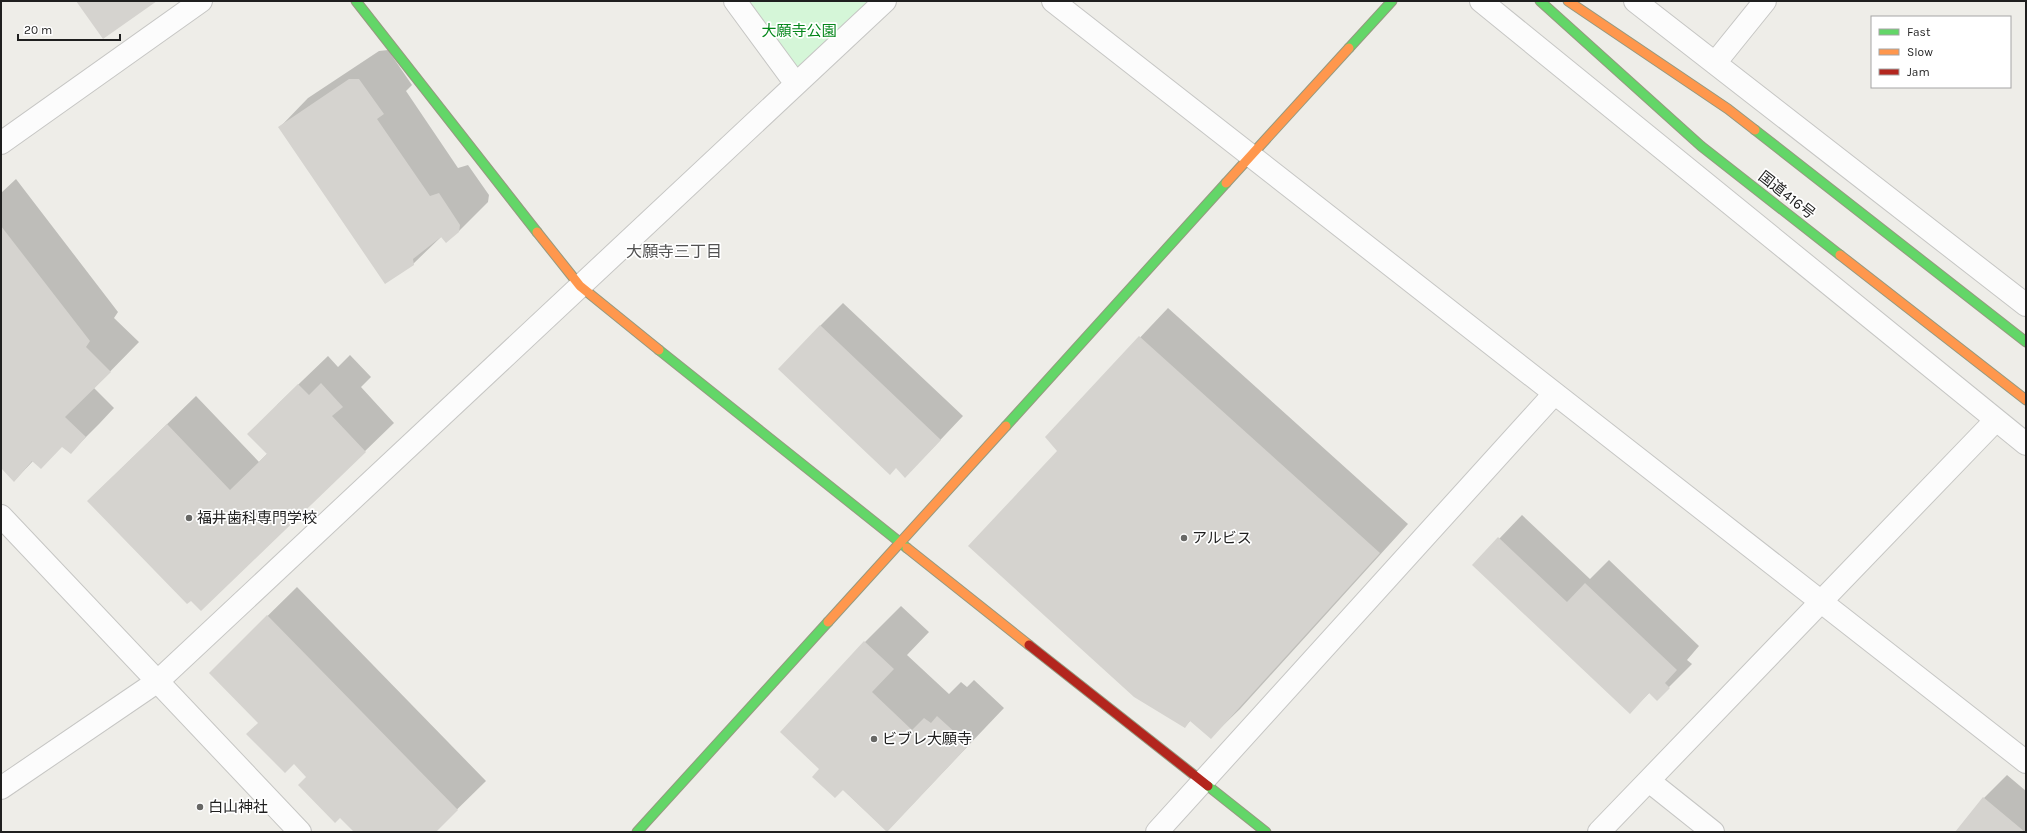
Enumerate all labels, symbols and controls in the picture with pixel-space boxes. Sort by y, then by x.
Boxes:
scale bar [18,16,120,42]
legend [1871,16,2011,88]
park label: 大願寺公園 [761,22,837,40]
text: 20 m [24,23,52,37]
text: Fast [1907,25,1931,39]
text: Slow [1907,45,1933,59]
text: Jam [1907,65,1930,79]
street label: 国道416号 [1755,167,1819,223]
district label: 大願寺三丁目 [626,242,722,261]
place label: 福井歯科専門学校 [197,509,317,527]
marker: 福井歯科専門学校 [184,513,194,523]
place label: アルビス [1192,529,1252,547]
marker: アルビス [1179,533,1189,543]
place label: ビブレ大願寺 [882,730,972,748]
marker: ビブレ大願寺 [869,734,879,744]
place label: 白山神社 [208,798,268,816]
marker: 白山神社 [195,802,205,812]

